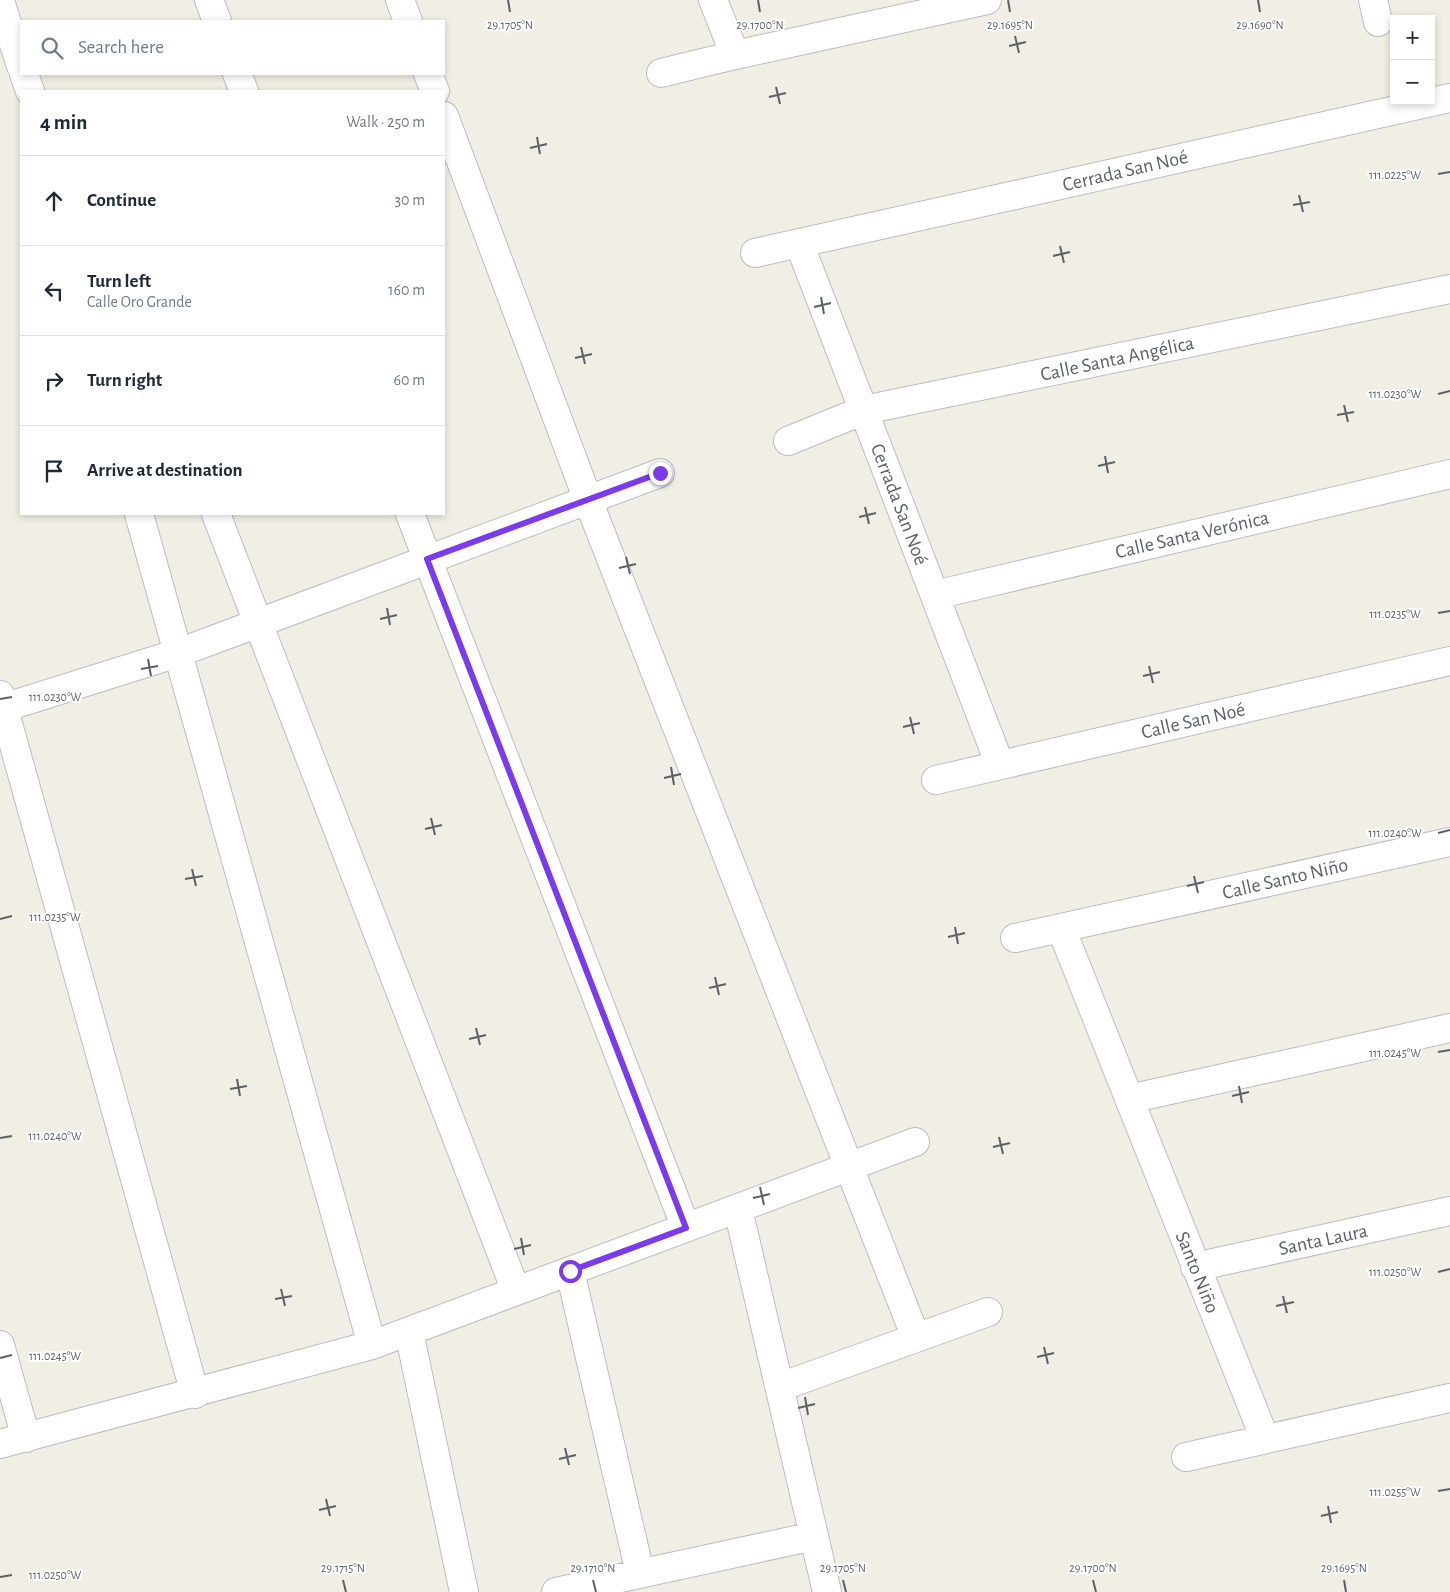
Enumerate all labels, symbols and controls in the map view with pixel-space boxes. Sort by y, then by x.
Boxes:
map controls [1390,15,1435,105]
button: + [1390,15,1435,60]
text: 29.1705°N [487,19,533,31]
text: 29.1700°N [736,19,784,31]
text: 29.1695°N [987,19,1033,31]
text: 29.1690°N [1236,19,1284,31]
search box [20,20,445,75]
icon: search [38,34,66,62]
text: Search here [78,38,164,57]
button: − [1390,60,1435,105]
text: 4 min [40,112,87,133]
text: Walk · 250 m [346,114,425,130]
street label: Cerrada San Noé [1061,147,1190,195]
text: 111.0225°W [1369,169,1421,181]
icon: ahead [40,187,68,215]
text: Continue [87,191,156,210]
text: 30 m [395,192,425,208]
text: Turn left [87,272,151,291]
icon: left [40,277,68,305]
text: 160 m [388,282,425,298]
text: Calle Oro Grande [87,294,192,310]
street label: Calle Santa Angélica [1039,333,1196,385]
icon: right [40,367,68,395]
text: Turn right [87,371,162,390]
text: 60 m [394,372,425,388]
text: 111.0230°W [1369,388,1422,400]
street label: Cerrada San Noé [867,441,931,568]
icon: arrive [40,457,68,485]
text: Arrive at destination [87,461,243,480]
route end [649,462,672,485]
street label: Calle Santa Verónica [1114,508,1271,562]
text: 111.0235°W [1369,608,1421,620]
text: 111.0230°W [29,691,82,703]
street label: Calle San Noé [1139,699,1247,743]
text: 111.0240°W [1368,827,1422,839]
street label: Calle Santo Niño [1220,855,1350,903]
text: 111.0235°W [29,911,81,923]
text: 111.0245°W [1369,1047,1421,1059]
text: 111.0240°W [28,1130,82,1142]
street label: Santa Laura [1277,1221,1369,1259]
street label: Santo Niño [1172,1229,1223,1316]
route start [559,1260,582,1283]
text: 111.0250°W [1369,1266,1422,1278]
text: 111.0245°W [29,1350,81,1362]
text: 111.0255°W [1369,1486,1421,1498]
text: 29.1715°N [321,1562,365,1574]
text: 29.1710°N [570,1562,616,1574]
text: 29.1705°N [820,1562,866,1574]
text: 29.1700°N [1069,1562,1117,1574]
text: 29.1695°N [1321,1562,1367,1574]
text: 111.0250°W [29,1569,82,1581]

